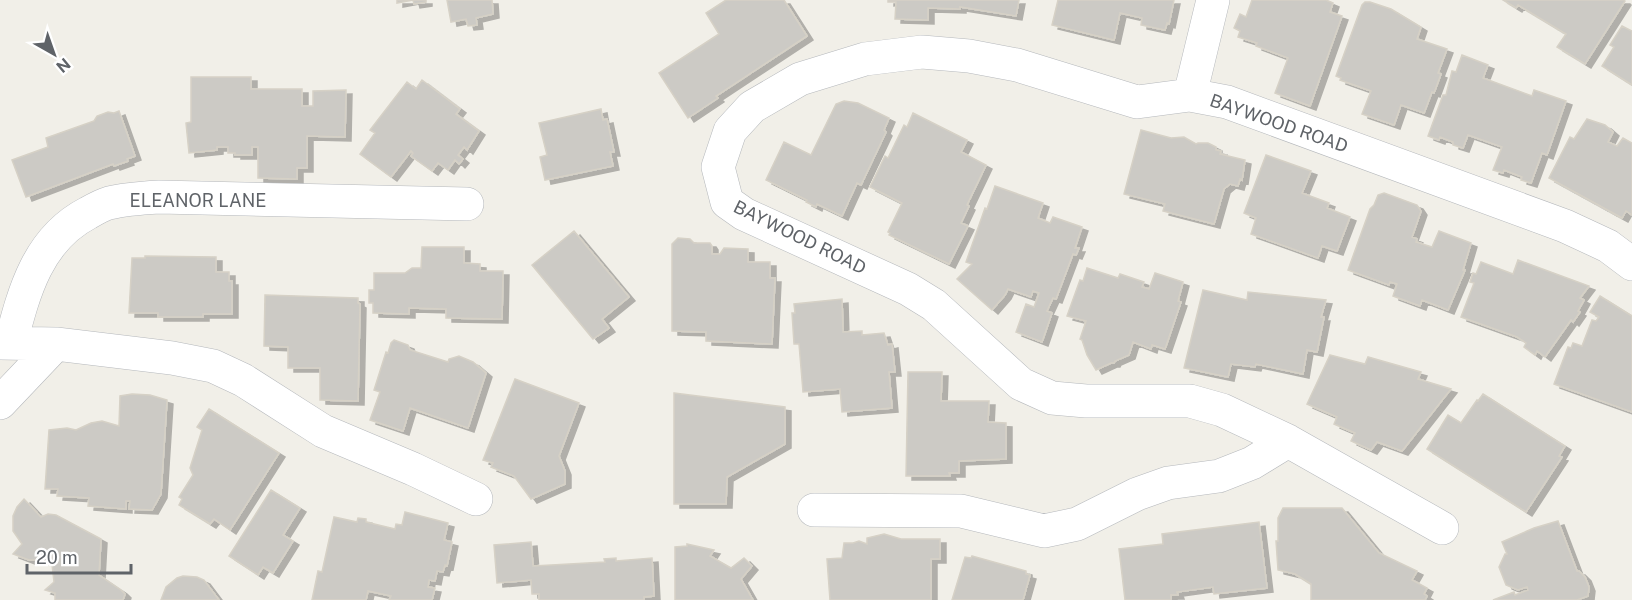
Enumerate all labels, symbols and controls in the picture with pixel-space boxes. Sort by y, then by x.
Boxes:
north arrow [24,24,84,84]
text: N [52,54,74,76]
street label: BAYWOOD ROAD [1207,89,1351,157]
street label: ELEANOR LANE [129,190,267,211]
street label: BAYWOOD ROAD [730,196,870,278]
scale bar [27,537,130,575]
text: 20 m [36,547,78,568]

